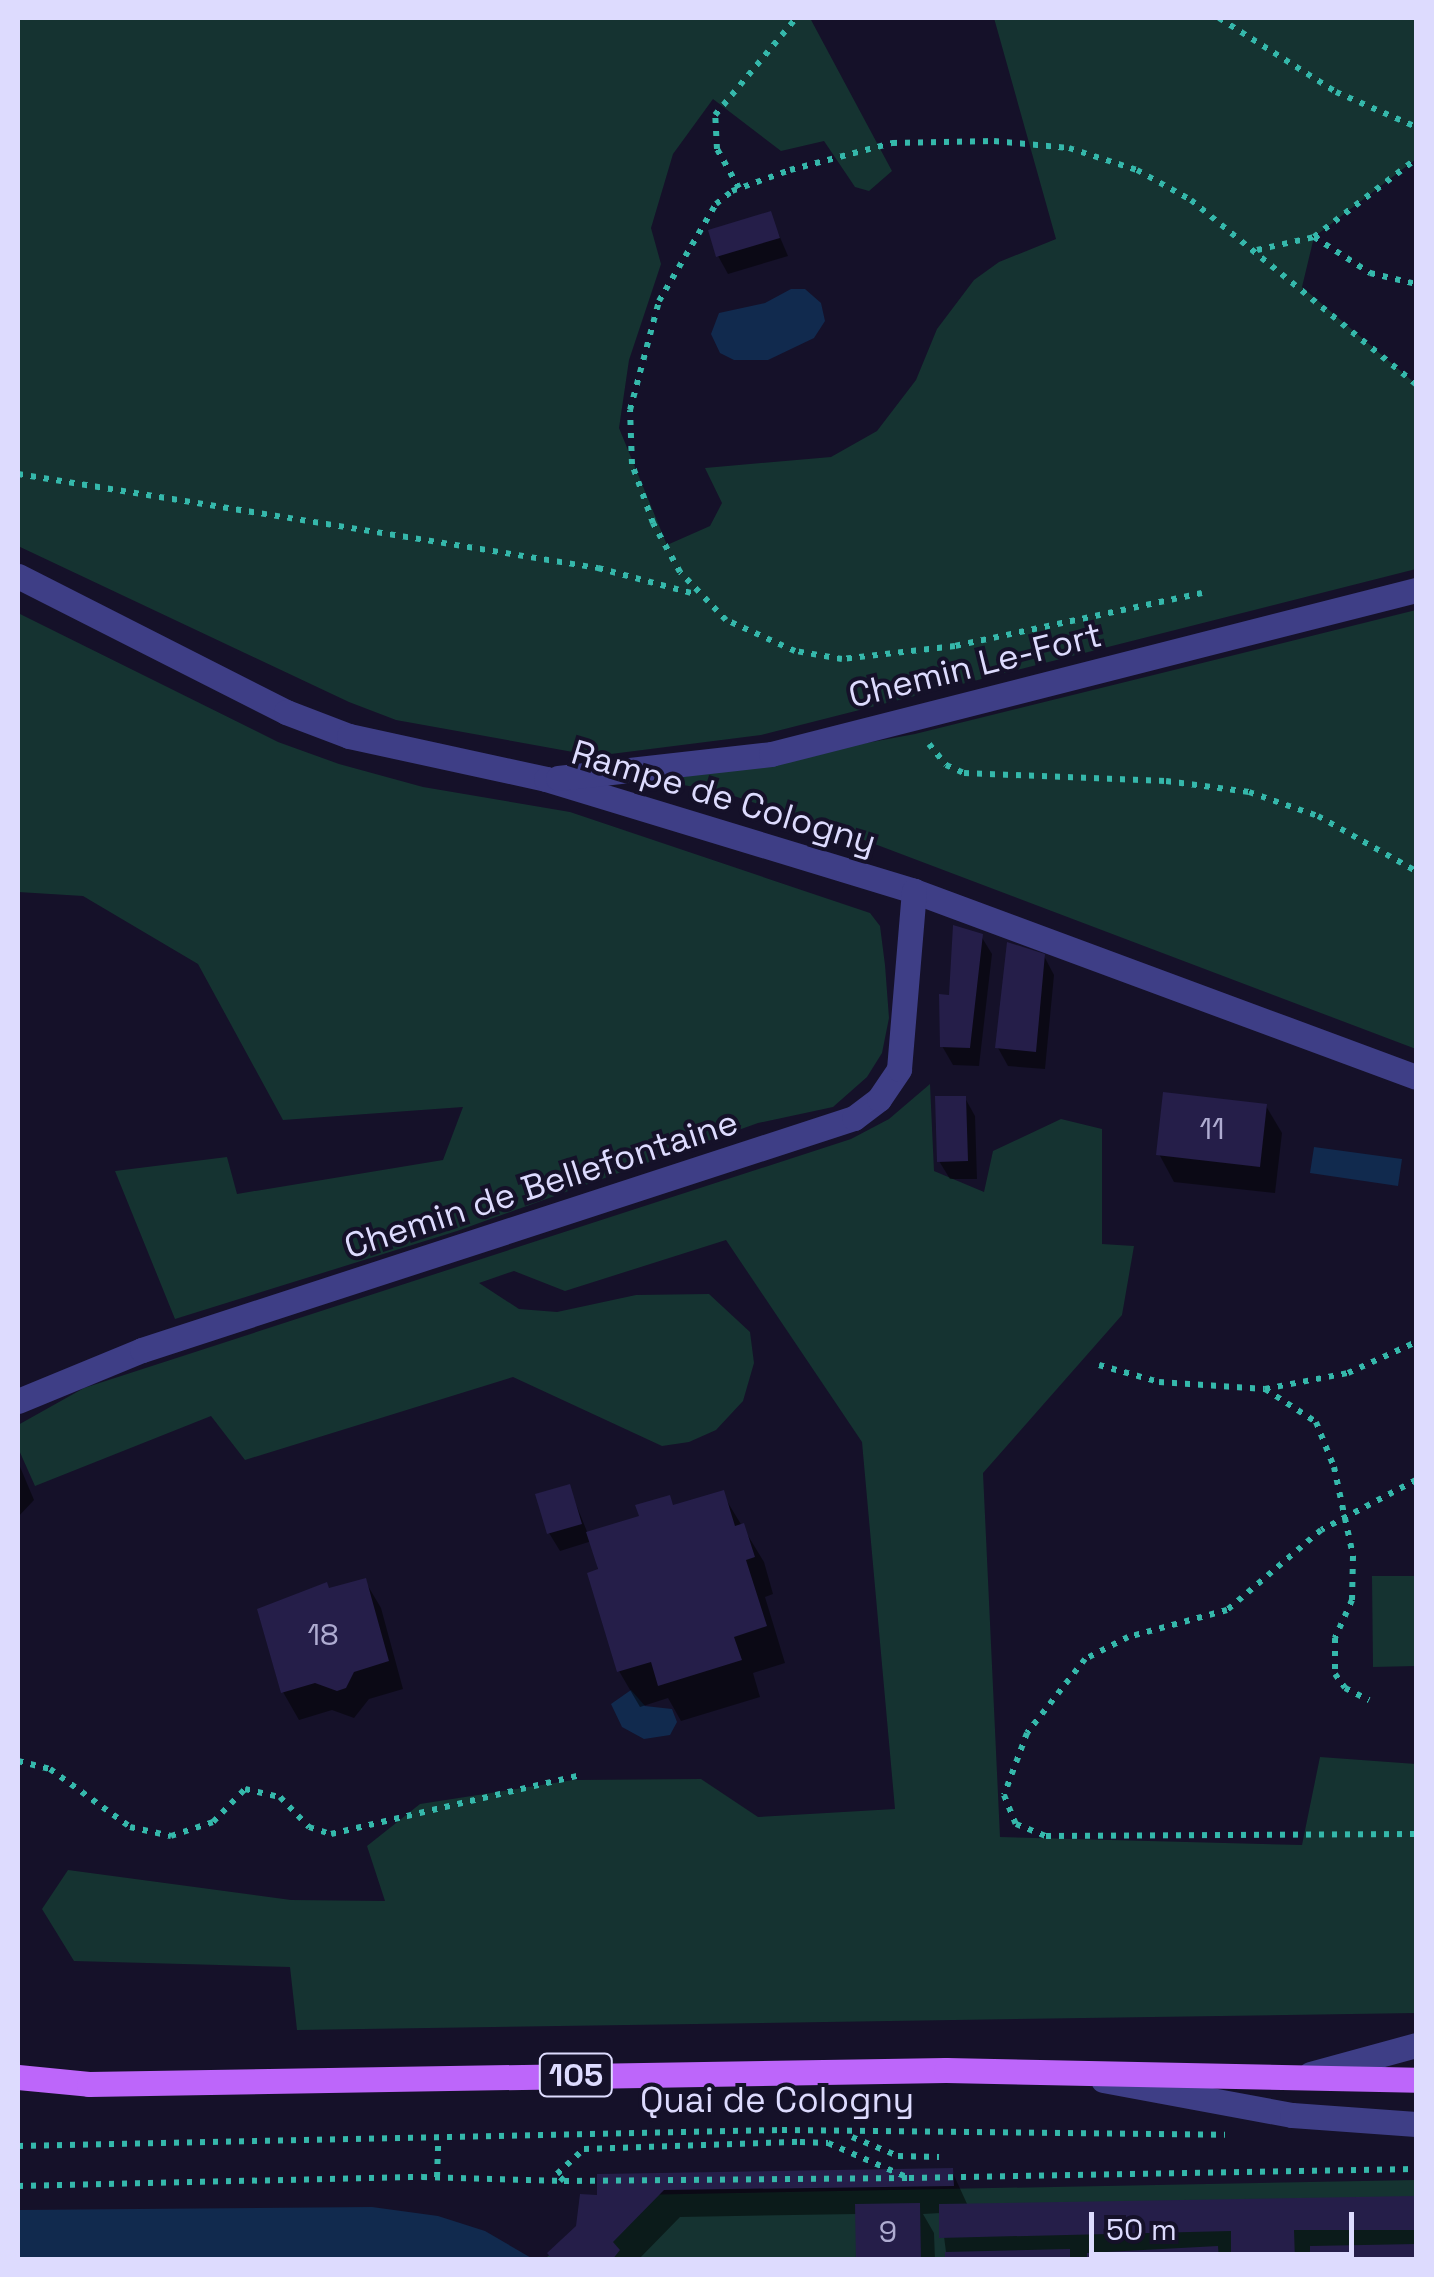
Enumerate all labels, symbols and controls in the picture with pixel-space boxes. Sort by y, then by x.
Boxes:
street label: Chemin Le-Fort [844,613,1106,717]
street label: Rampe de Cologny [567,731,881,863]
street label: Chemin de Bellefontaine [339,1100,743,1268]
house number: 11 [1199,1111,1225,1147]
house number: 18 [307,1617,339,1653]
road number: 105 [538,2048,614,2102]
street label: Quai de Cologny [640,2079,914,2121]
scale bar [1094,2192,1359,2254]
text: 50 m [1106,2210,1177,2249]
house number: 9 [879,2214,897,2250]

